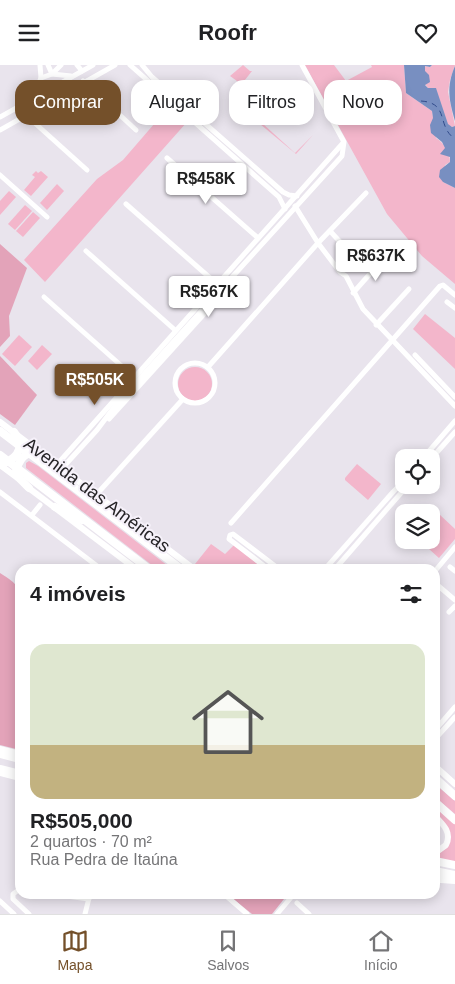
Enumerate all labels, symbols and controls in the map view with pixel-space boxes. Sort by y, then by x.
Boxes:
icon: menu [15,19,43,47]
icon: heart [412,19,440,47]
text: Roofr [198,20,257,45]
chip: Comprar [15,80,121,125]
chip: Alugar [131,80,219,125]
chip: Filtros [229,80,314,125]
chip: Novo [324,80,402,125]
pin: R$458K [165,163,247,205]
text: R$458K [177,170,235,187]
pin: R$637K [335,239,417,282]
text: R$637K [347,247,405,264]
pin: R$567K [168,275,250,318]
text: R$567K [180,283,238,300]
pin: R$505K [54,363,136,406]
text: R$505K [66,371,124,388]
street label: Avenida das Américas [20,434,174,556]
map controls [395,449,440,549]
button: locate [395,449,440,494]
button: layers [395,504,440,549]
icon: filters [397,580,425,608]
text: 4 imóveis [30,582,126,605]
icon: home [183,677,273,767]
text: R$505,000 [30,809,133,832]
text: 2 quartos · 70 m² [30,833,152,850]
text: Rua Pedra de Itaúna [30,851,178,868]
tab: Mapa [57,927,92,973]
tab: Salvos [207,927,249,973]
tab: Início [364,927,398,973]

